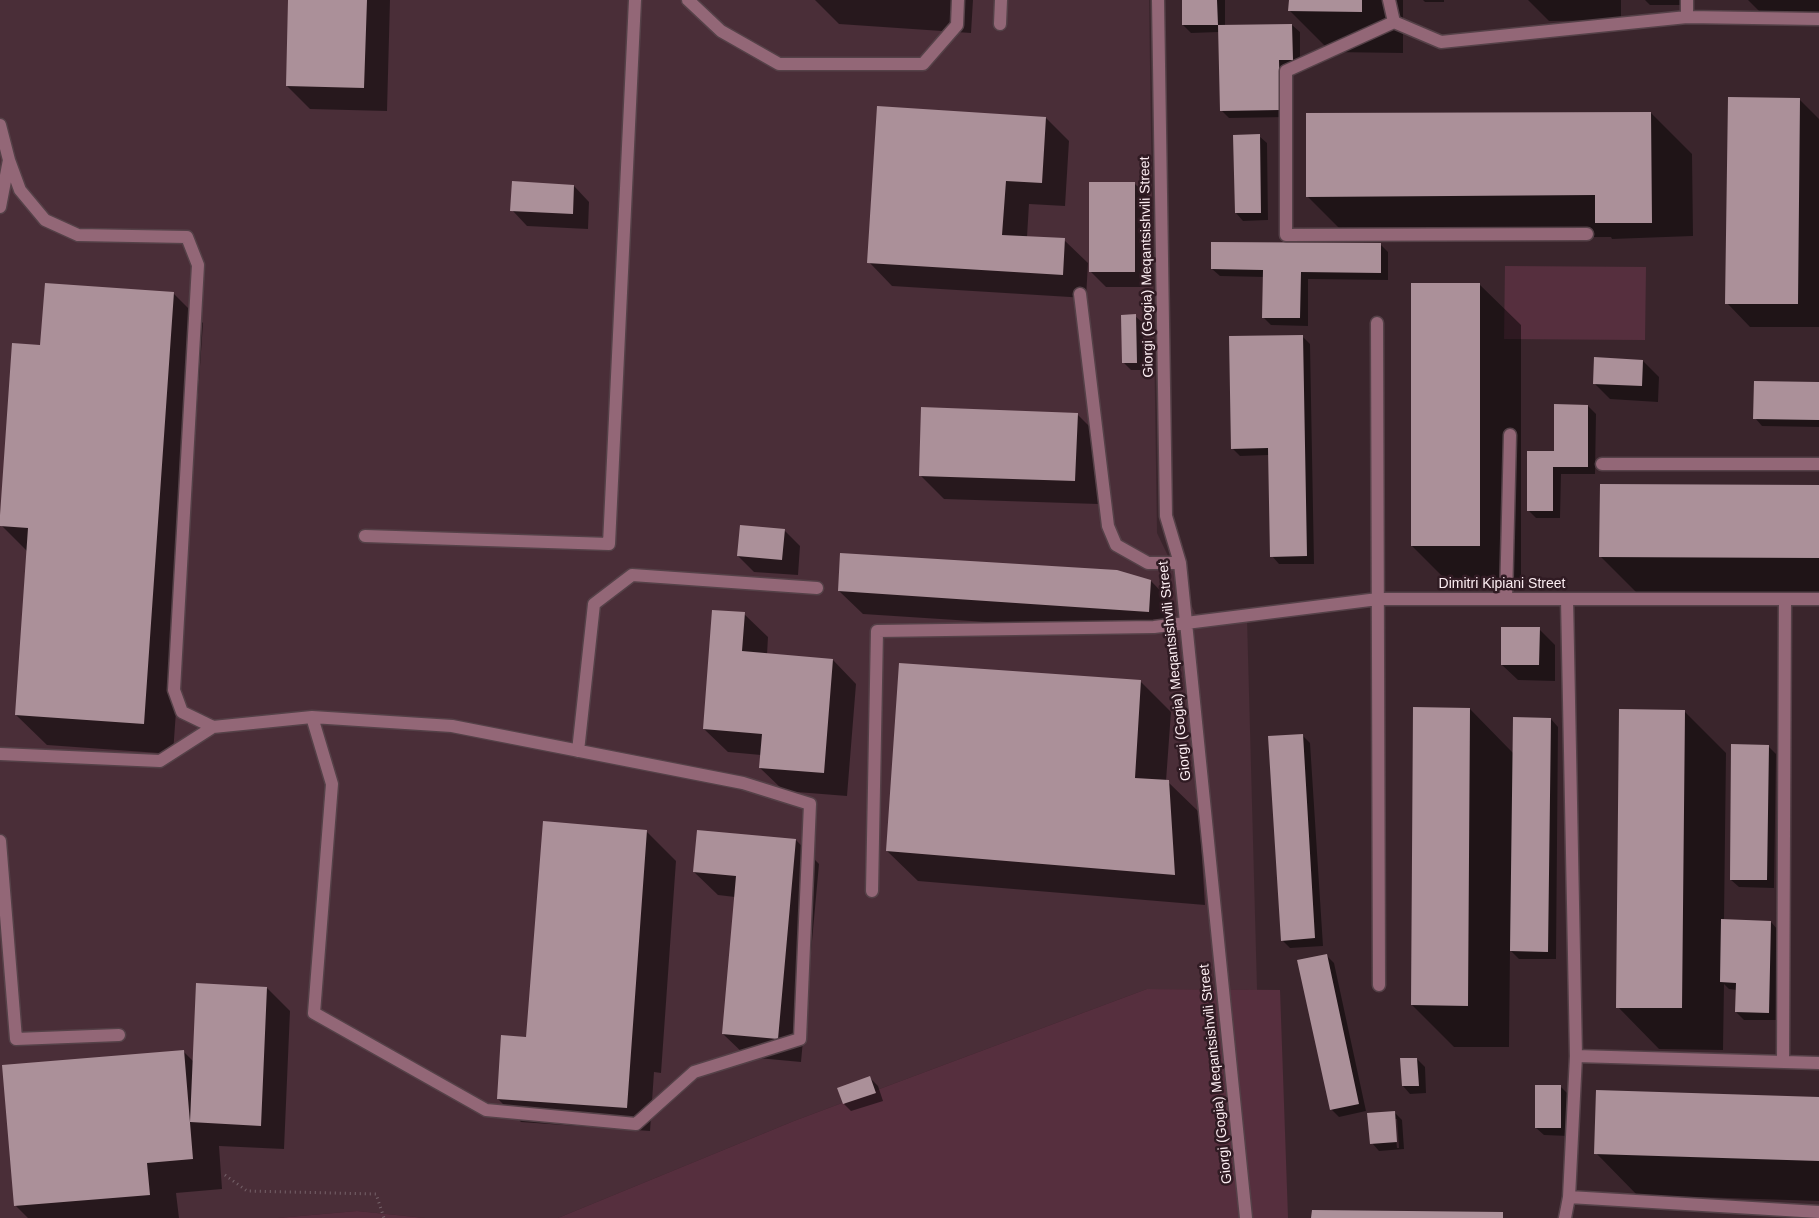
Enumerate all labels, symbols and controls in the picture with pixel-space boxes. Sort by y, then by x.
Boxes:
street label: Giorgi (Gogia) Meqantsishvili Street [1137,156,1157,378]
street label: Giorgi (Gogia) Meqantsishvili Street [1155,560,1195,782]
street label: Dimitri Kipiani Street [1439,576,1565,592]
street label: Giorgi (Gogia) Meqantsishvili Street [1196,963,1236,1185]

